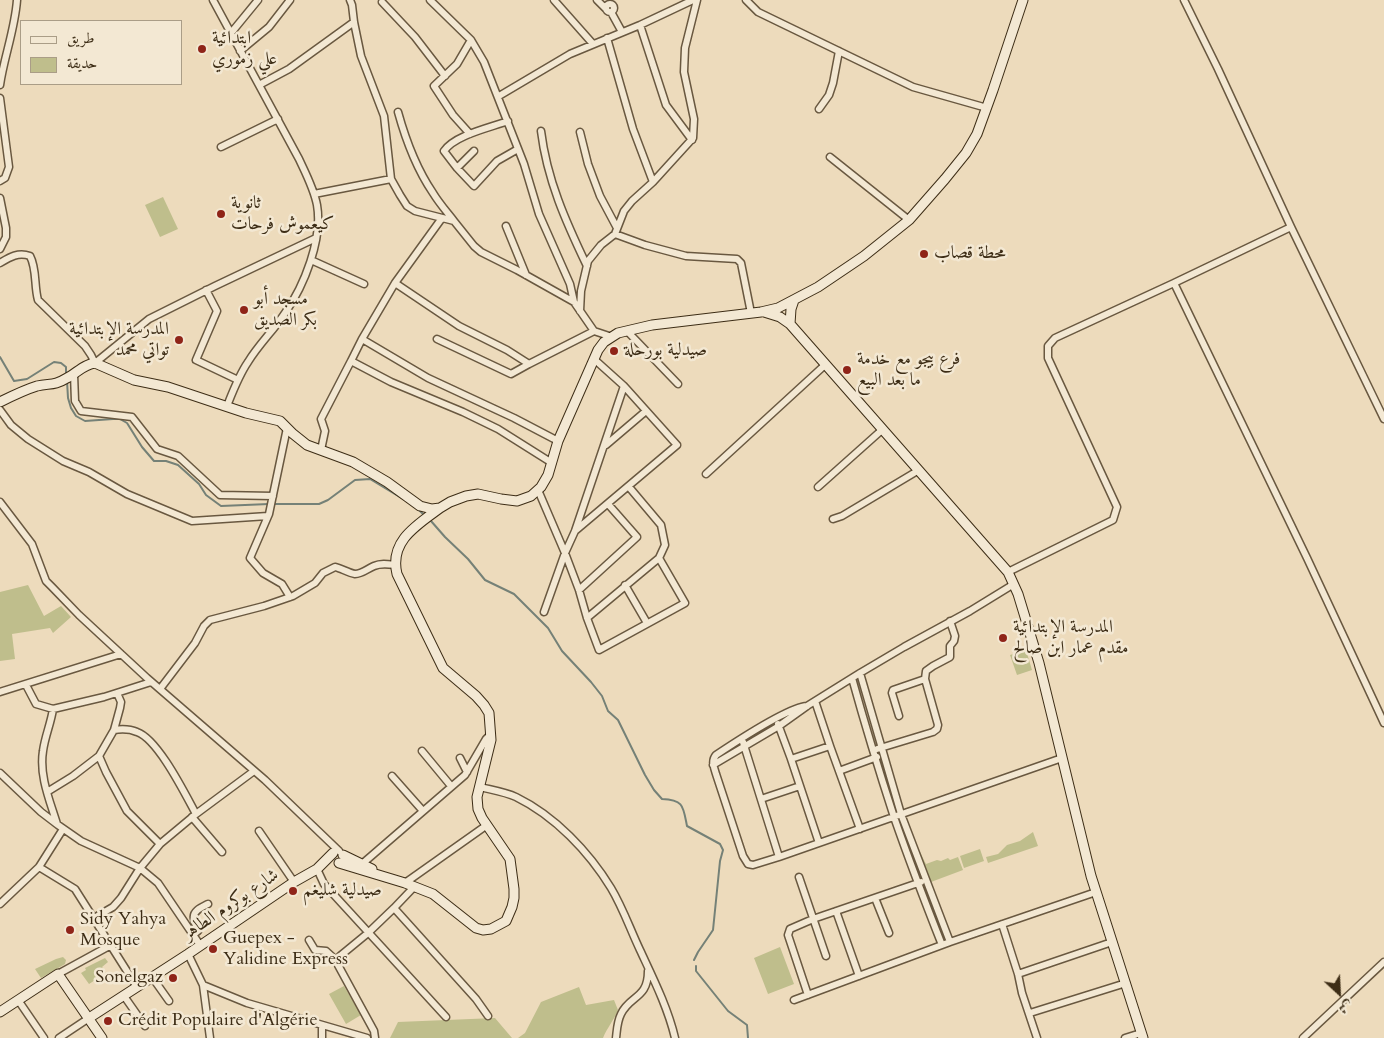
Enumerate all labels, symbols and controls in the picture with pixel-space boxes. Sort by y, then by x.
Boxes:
legend [20,20,182,85]
text: طريق [67,28,94,48]
place label: ابتدائية علي زموري [212,28,277,70]
marker: ابتدائية علي زموري [196,43,208,55]
text: حديقة [67,53,97,73]
place label: ثانوية كيعموش فرحات [231,193,334,235]
marker: ثانوية كيعموش فرحات [215,208,227,220]
place label: محطة قصاب [934,243,1006,265]
marker: محطة قصاب [918,248,930,260]
place label: مسجد أبو بكر الصديق [254,289,317,332]
marker: مسجد أبو بكر الصديق [238,304,250,316]
place label: المدرسة الإبتدائية تواتي محمد [69,319,169,362]
marker: المدرسة الإبتدائية تواتي محمد [173,334,185,346]
place label: صيدلية بورحلة [624,340,707,362]
marker: صيدلية بورحلة [608,345,620,357]
place label: فرع بيجو مع خدمة ما بعد البيع [857,349,960,392]
marker: فرع بيجو مع خدمة ما بعد البيع [841,364,853,376]
place label: المدرسة الإبتدائية مقدم عمار ابن صالح [1013,617,1129,660]
marker: المدرسة الإبتدائية مقدم عمار ابن صالح [997,632,1009,644]
street label: شارع بوكروم الطاهر [179,865,283,945]
place label: صيدلية شليغم [303,880,382,902]
marker: صيدلية شليغم [287,885,299,897]
place label: Sidy Yahya Mosque [80,909,166,952]
marker: Sidy Yahya Mosque [64,924,76,936]
place label: Guepex - Yalidine Express [223,928,348,971]
marker: Guepex - Yalidine Express [207,943,219,955]
place label: Sonelgaz [95,967,163,989]
north arrow [1314,968,1364,1018]
marker: Sonelgaz [167,972,179,984]
text: ش [1335,995,1356,1019]
place label: Crédit Populaire d'Algérie [118,1010,318,1032]
marker: Crédit Populaire d'Algérie [102,1015,114,1027]

